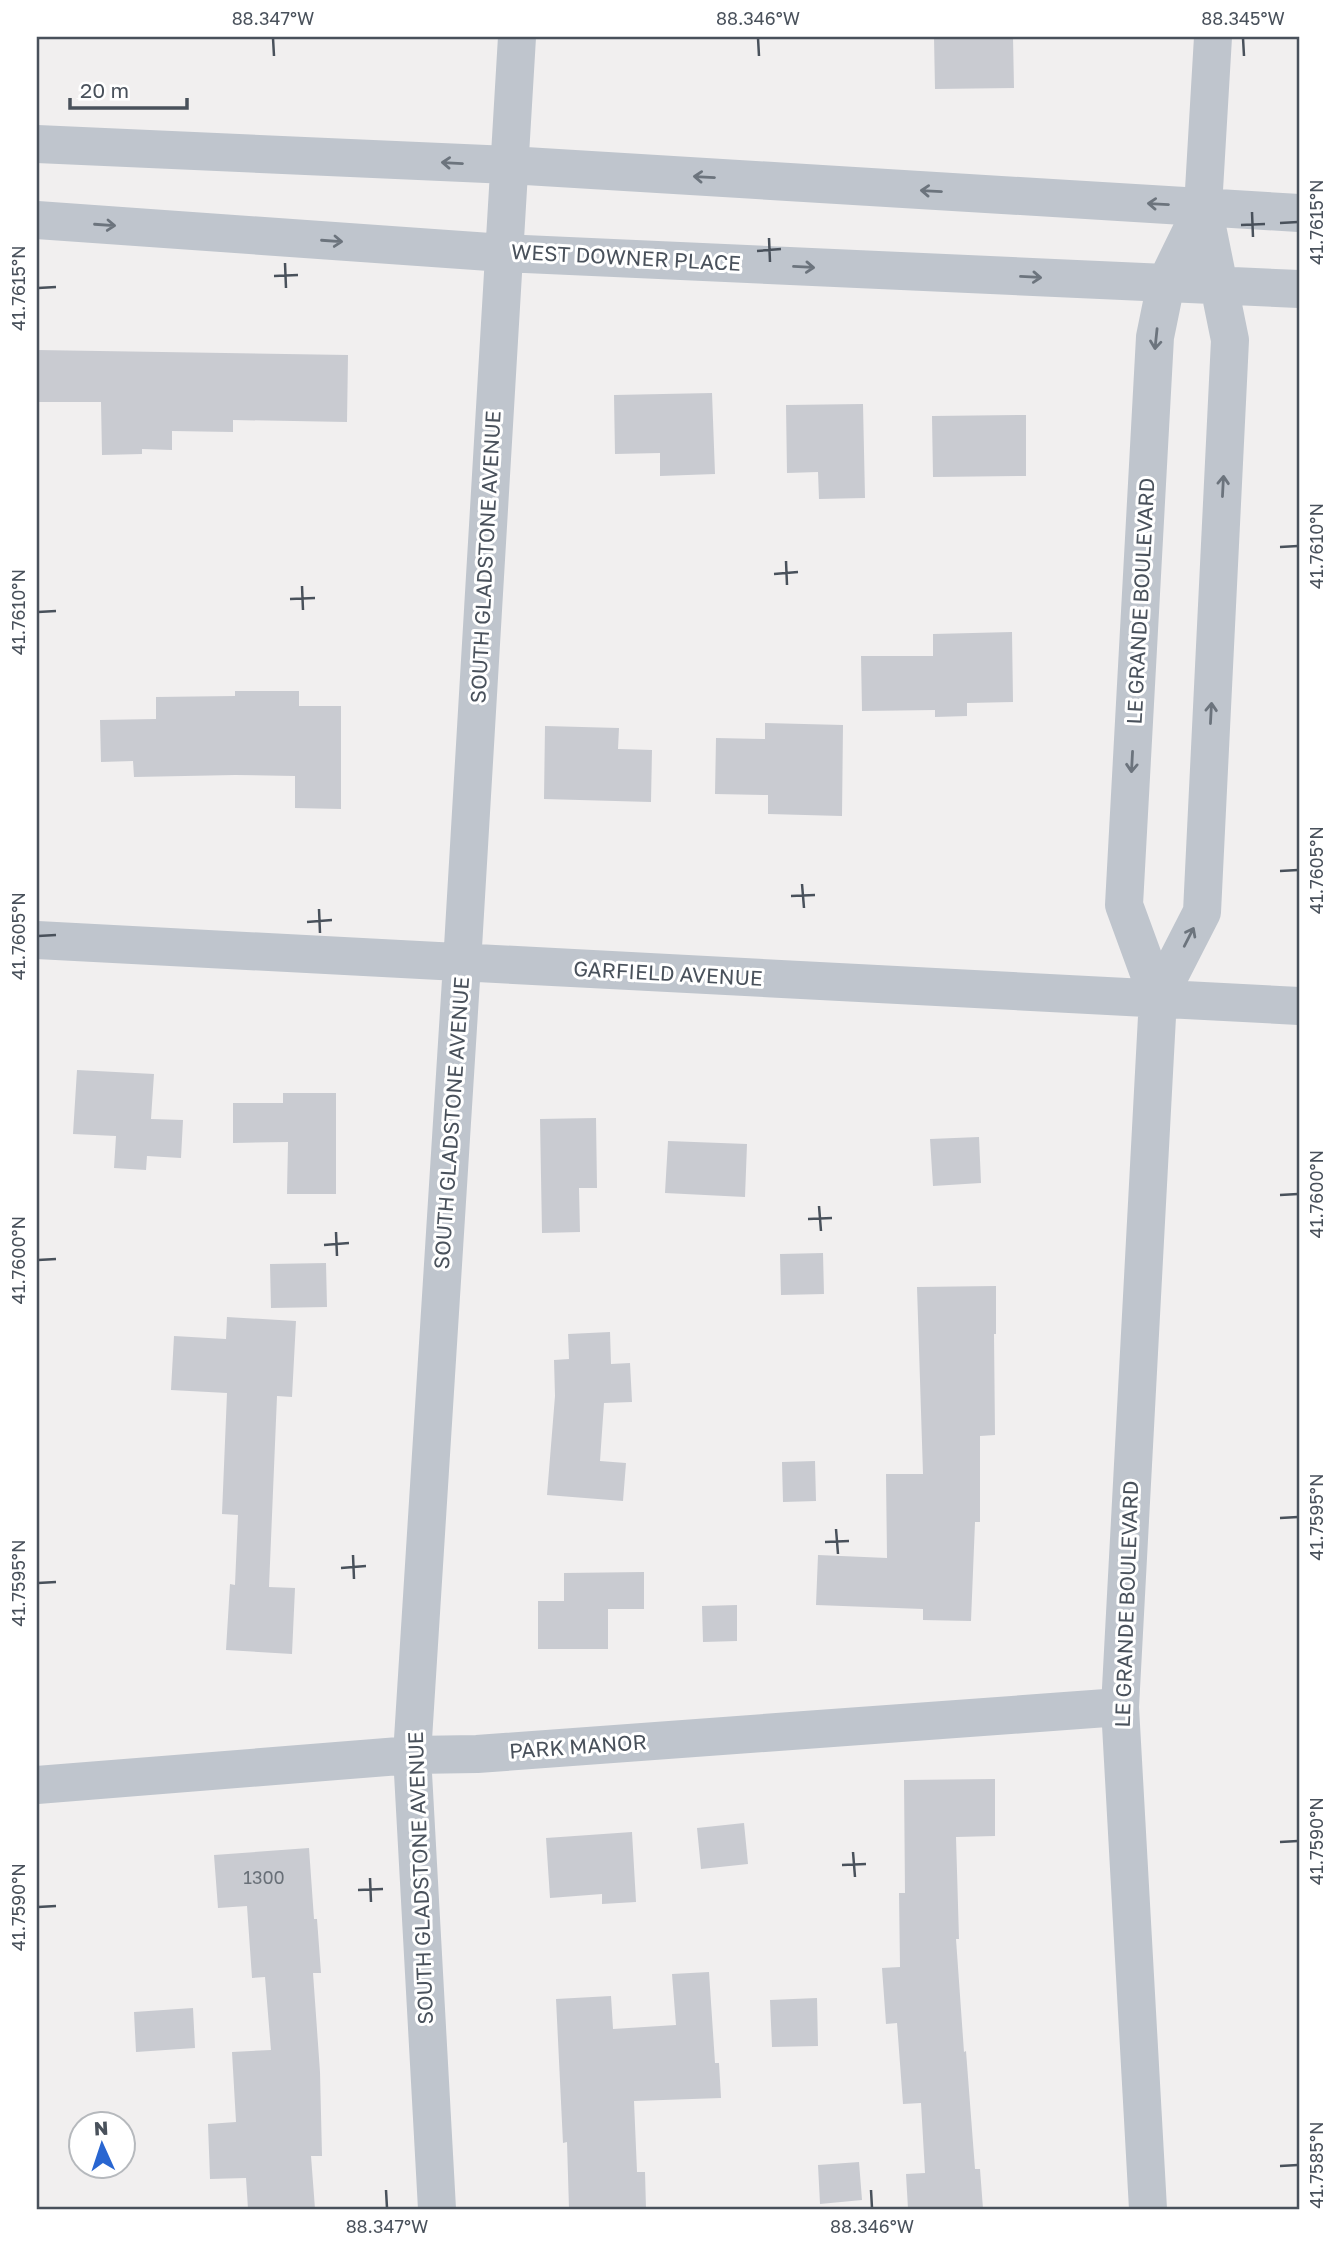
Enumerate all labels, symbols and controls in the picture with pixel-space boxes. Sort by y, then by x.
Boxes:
text: 88.347°W [232,7,314,29]
text: 88.346°W [716,7,800,29]
text: 88.345°W [1201,7,1285,29]
scale bar [70,66,187,110]
text: 20 m [80,77,129,103]
one-way arrow [441,156,464,169]
one-way arrow [693,170,715,183]
text: 41.7615°N [1305,179,1327,265]
one-way arrow [919,184,942,197]
one-way arrow [1147,198,1170,211]
one-way arrow [93,218,116,231]
one-way arrow [320,235,343,248]
street label: WEST DOWNER PLACE [510,238,742,276]
text: 41.7615°N [7,245,29,331]
one-way arrow [792,260,815,273]
one-way arrow [1019,270,1042,283]
one-way arrow [1149,327,1162,350]
street label: SOUTH GLADSTONE AVENUE [464,410,506,704]
one-way arrow [1216,475,1229,498]
street label: LE GRANDE BOULEVARD [1121,477,1159,725]
text: 41.7610°N [1305,503,1327,589]
text: 41.7610°N [7,569,29,655]
one-way arrow [1205,702,1218,725]
one-way arrow [1125,750,1138,773]
text: 41.7605°N [1305,826,1327,914]
text: 41.7605°N [7,892,29,980]
one-way arrow [1182,927,1196,948]
street label: GARFIELD AVENUE [573,955,763,991]
street label: SOUTH GLADSTONE AVENUE [428,976,474,1270]
text: 41.7600°N [1305,1150,1327,1238]
text: 41.7600°N [7,1216,29,1304]
text: 41.7595°N [1305,1473,1327,1561]
street label: LE GRANDE BOULEVARD [1109,1480,1143,1728]
text: 41.7595°N [7,1539,29,1627]
street label: PARK MANOR [508,1728,648,1764]
street label: SOUTH GLADSTONE AVENUE [402,1731,438,2025]
text: 41.7590°N [1305,1797,1327,1885]
text: 41.7590°N [7,1863,29,1951]
house number: 1300 [243,1866,285,1888]
north arrow [66,2110,136,2180]
text: N [93,2116,109,2139]
text: 41.7585°N [1305,2121,1327,2209]
text: 88.347°W [346,2215,428,2237]
text: 88.346°W [830,2215,914,2237]

